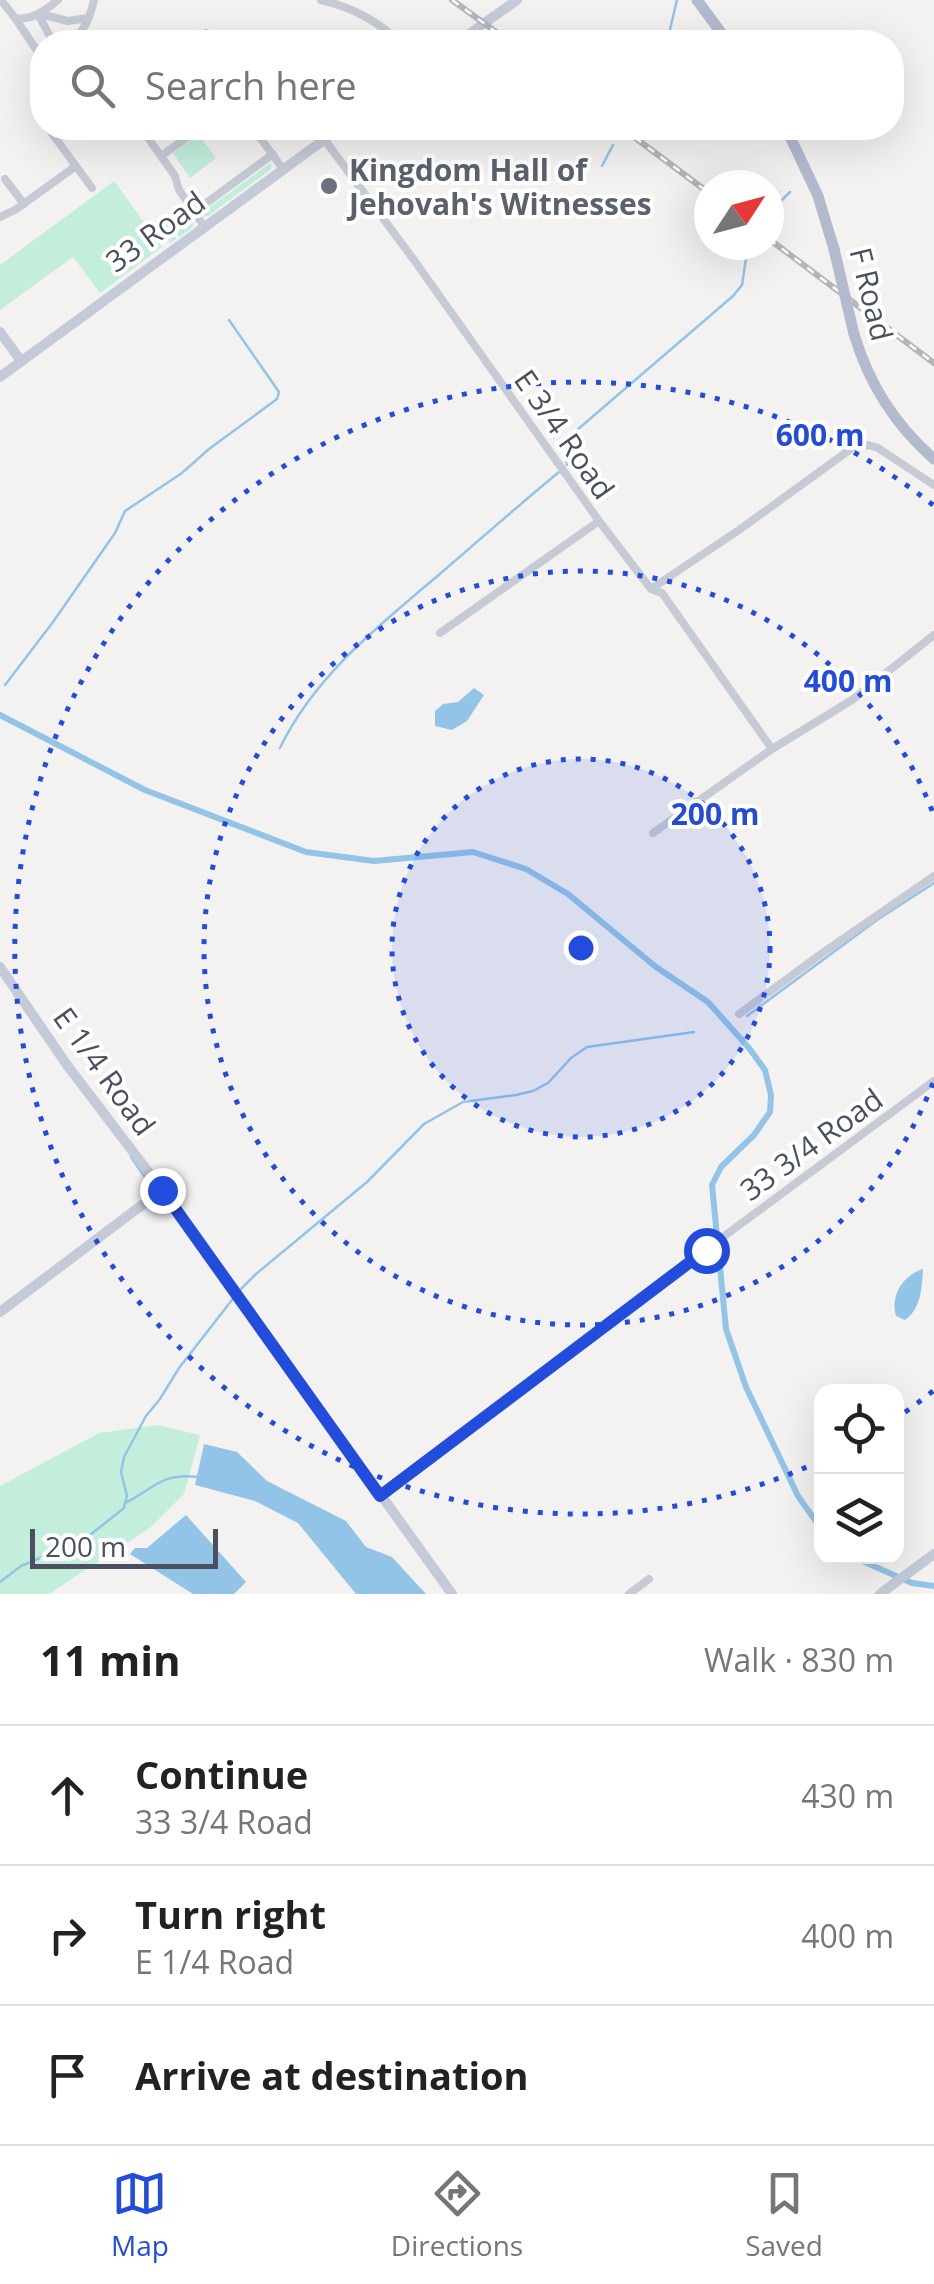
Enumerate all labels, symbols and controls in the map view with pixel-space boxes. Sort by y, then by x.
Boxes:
search box [30,30,904,140]
icon: search [65,58,120,113]
text: Search here [145,59,357,111]
place label: Kingdom Hall of Jehovah's Witnesses [346,149,652,224]
north arrow [694,170,784,260]
marker: Kingdom Hall of Jehovah's Witnesses [318,175,340,197]
street label: 33 Road [97,181,213,281]
street label: F Road [841,243,903,345]
street label: E 3/4 Road [505,361,625,507]
text: 600 m [776,414,864,455]
text: 400 m [804,660,892,701]
text: 200 m [671,793,759,834]
centre of rings [563,930,599,966]
street label: E 1/4 Road [45,999,165,1143]
street label: 33 3/4 Road [731,1078,891,1210]
route end [140,1168,186,1214]
route start [684,1228,730,1274]
map controls [814,1384,904,1564]
button: locate [814,1384,904,1474]
button: layers [814,1474,904,1564]
scale bar [30,1524,218,1568]
text: 200 m [45,1527,126,1565]
text: 11 min [40,1631,181,1688]
text: Walk · 830 m [704,1638,894,1681]
text: Continue [135,1748,308,1800]
icon: ahead [40,1768,95,1823]
text: 430 m [801,1774,894,1817]
text: 33 3/4 Road [135,1800,313,1843]
text: Turn right [135,1888,326,1940]
icon: right [40,1908,95,1963]
text: 400 m [801,1914,894,1957]
text: E 1/4 Road [135,1940,294,1983]
icon: arrive [40,2048,95,2103]
text: Arrive at destination [135,2049,529,2101]
tab: Map [111,2166,169,2264]
tab: Directions [391,2166,523,2264]
tab: Saved [745,2166,823,2264]

